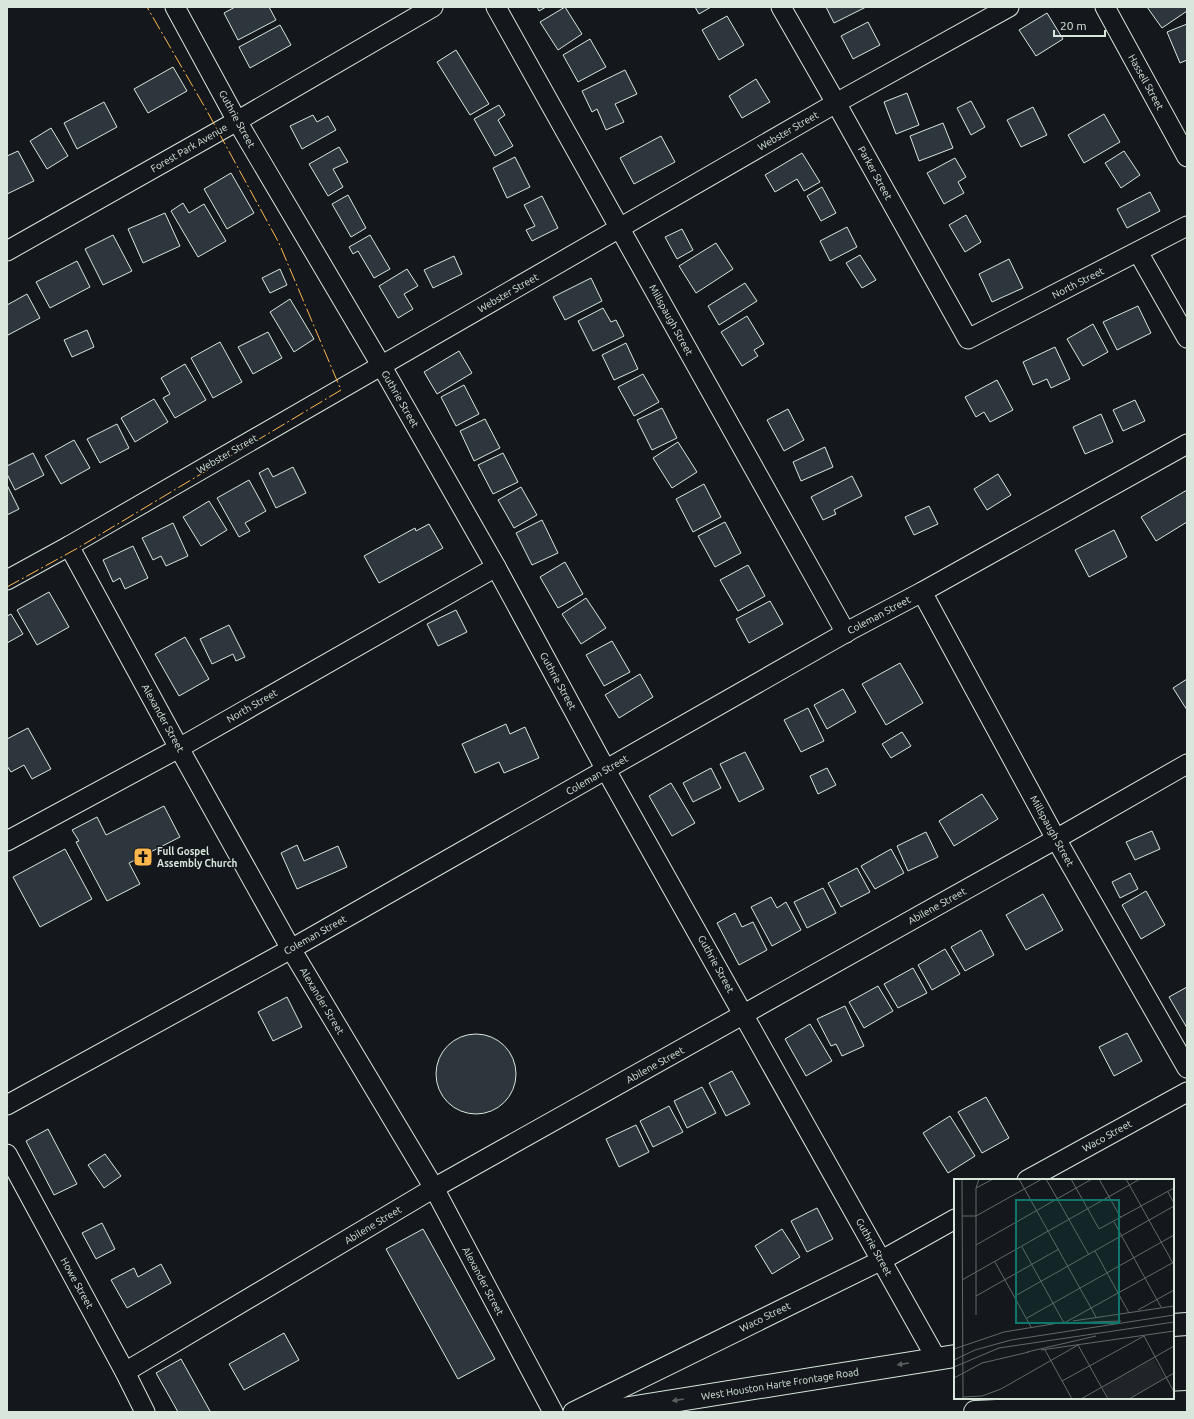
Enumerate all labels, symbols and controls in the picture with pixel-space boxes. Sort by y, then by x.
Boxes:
scale bar [1054,12,1105,38]
text: 20 m [1060,19,1087,32]
street label: Hassell Street [1126,52,1166,112]
street label: Guthrie Street [217,88,257,150]
street label: Webster Street [756,109,820,153]
street label: Forest Park Avenue [149,122,229,174]
street label: Parker Street [856,144,894,202]
street label: North Street [1050,265,1106,301]
street label: Webster Street [476,271,540,315]
street label: Millspaugh Street [647,283,695,357]
street label: Guthrie Street [379,369,421,429]
street label: Webster Street [195,432,259,476]
street label: Coleman Street [846,594,912,636]
street label: Guthrie Street [538,650,578,712]
street label: Alexander Street [140,682,186,754]
street label: North Street [225,687,279,725]
street label: Coleman Street [564,753,630,797]
street label: Millspaugh Street [1028,794,1076,868]
church icon: Full Gospel Assembly Church [132,846,154,868]
place label: Full Gospel Assembly Church [157,846,238,869]
street label: Abilene Street [906,886,968,926]
street label: Coleman Street [282,913,348,957]
street label: Guthrie Street [696,933,736,995]
street label: Alexander Street [298,966,346,1036]
street label: Abilene Street [624,1045,686,1085]
street label: Waco Street [1080,1118,1134,1154]
inset map [954,1179,1174,1399]
street label: Abilene Street [343,1204,403,1246]
street label: Guthrie Street [854,1216,894,1278]
street label: Alexander Street [460,1245,506,1317]
street label: Howe Street [59,1256,95,1310]
street label: Waco Street [738,1300,792,1334]
one-way arrow [896,1361,909,1367]
street label: West Houston Harte Frontage Road [700,1366,860,1402]
one-way arrow [671,1397,684,1403]

